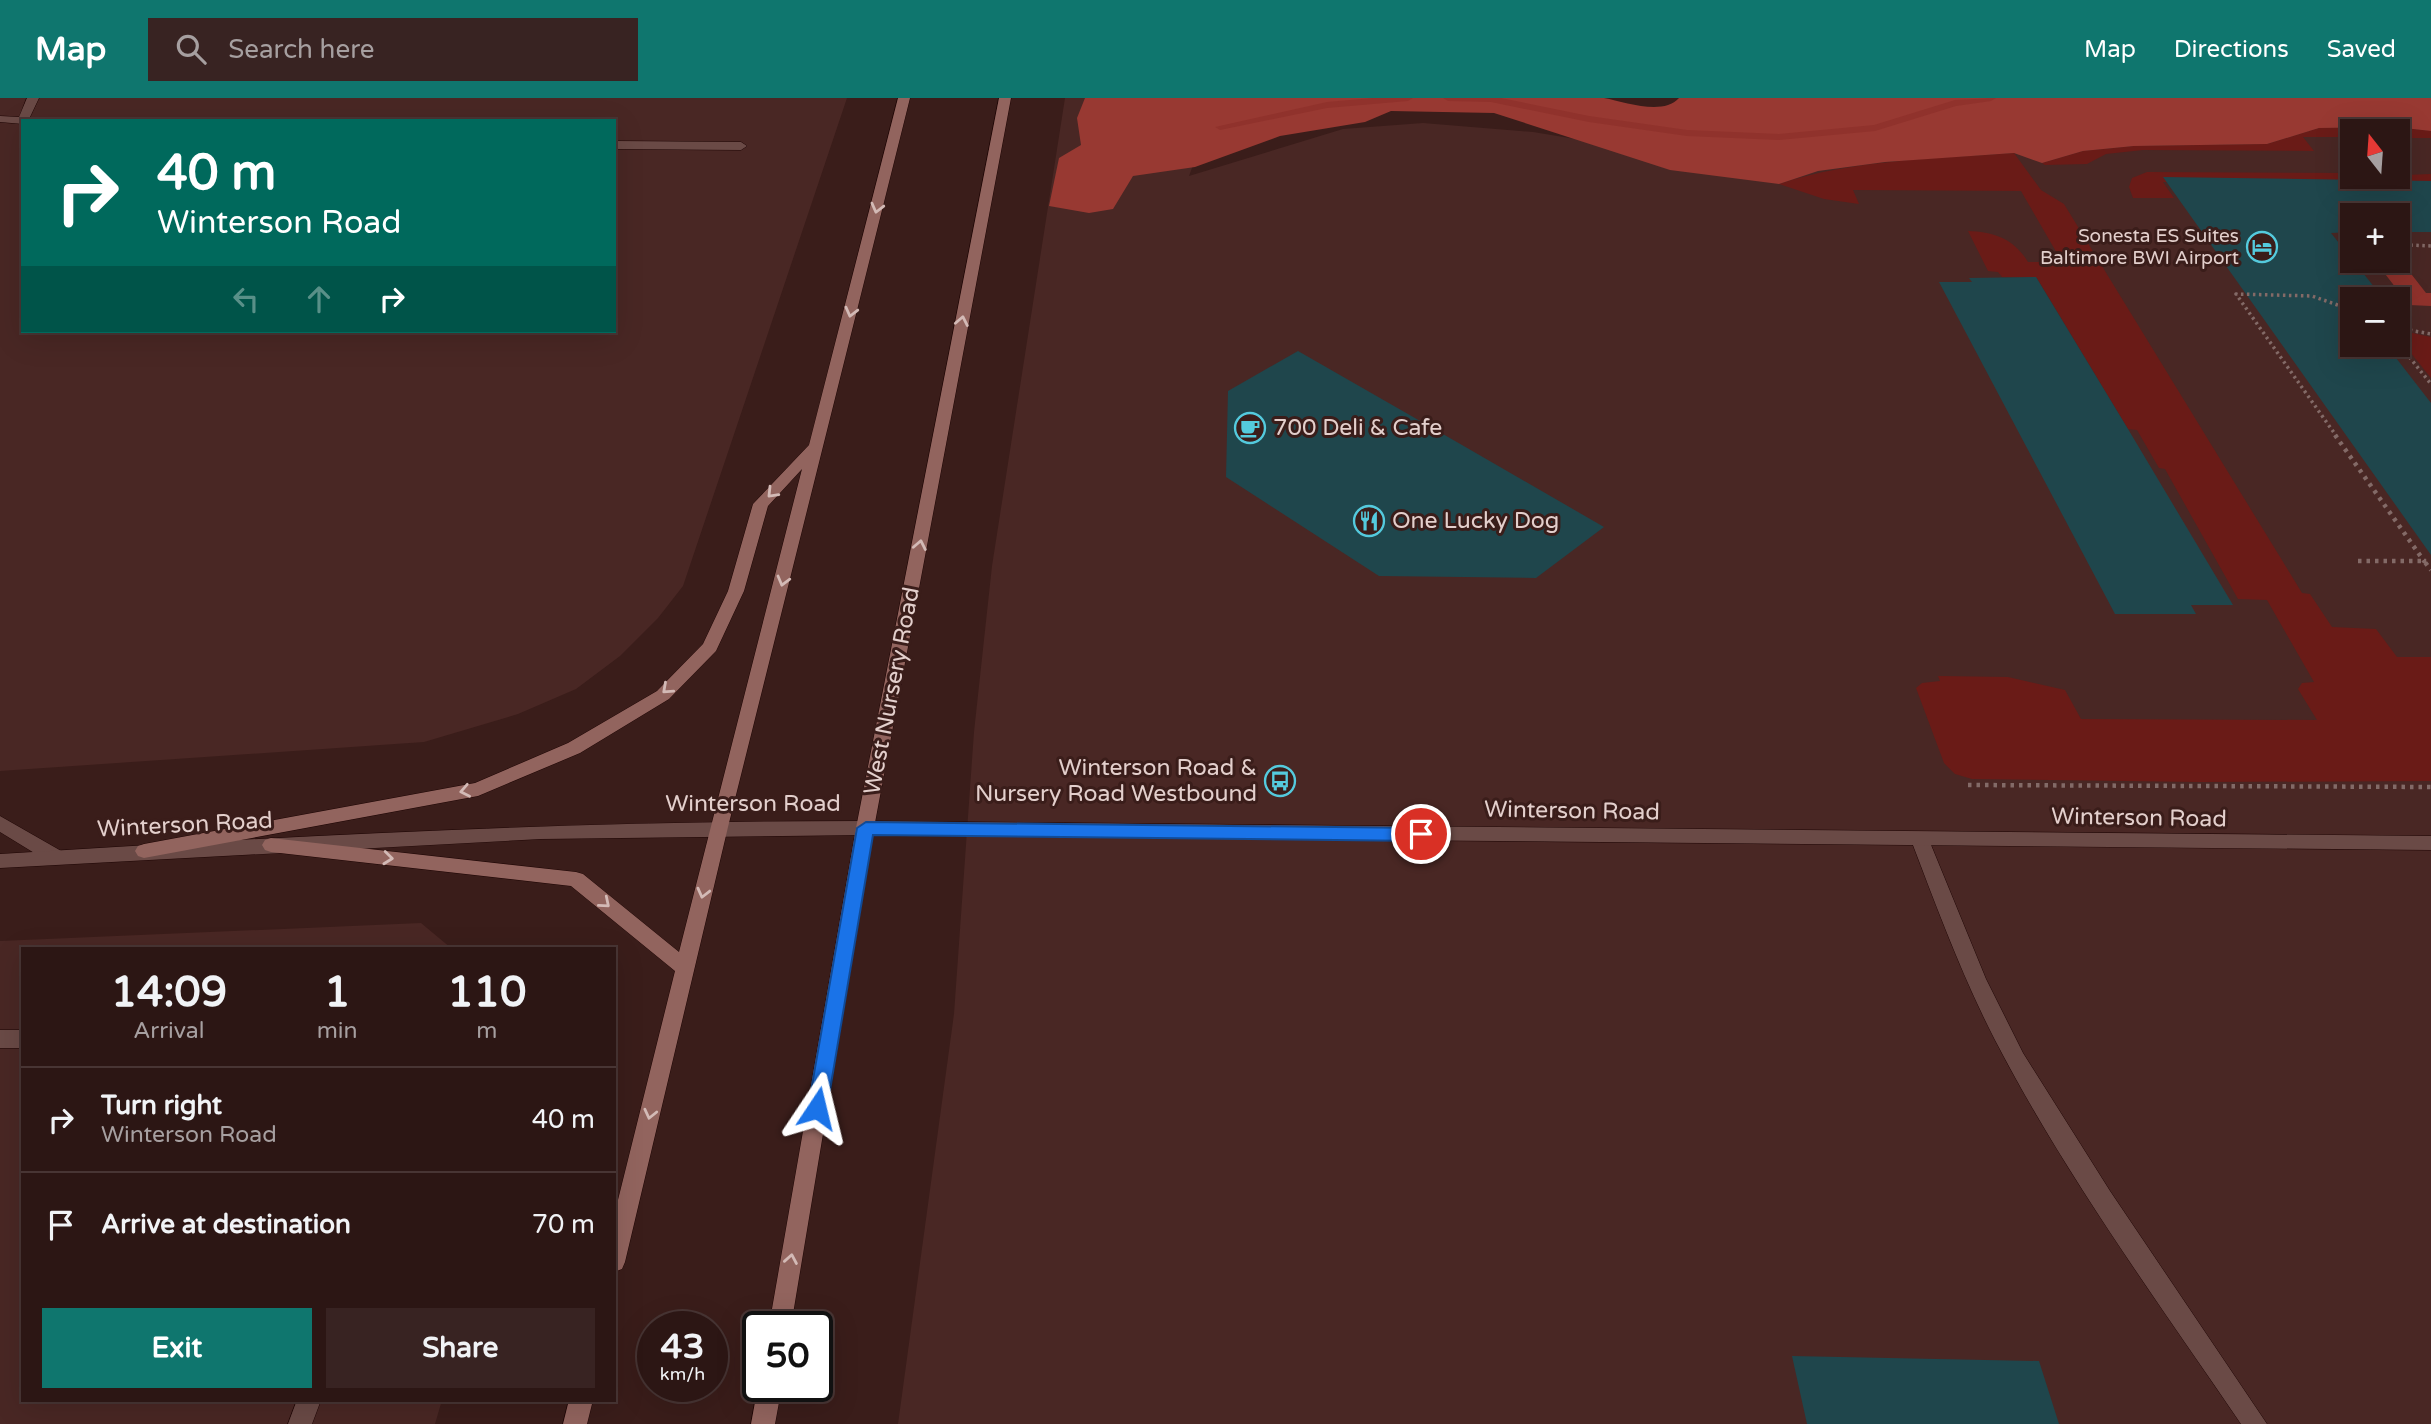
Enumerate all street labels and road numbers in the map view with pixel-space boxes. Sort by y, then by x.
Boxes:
street label: West Nursery Road [858,585,926,797]
street label: Winterson Road [665,790,841,818]
street label: Winterson Road [1484,795,1660,827]
street label: Winterson Road [2051,802,2227,834]
street label: Winterson Road [97,806,273,844]

